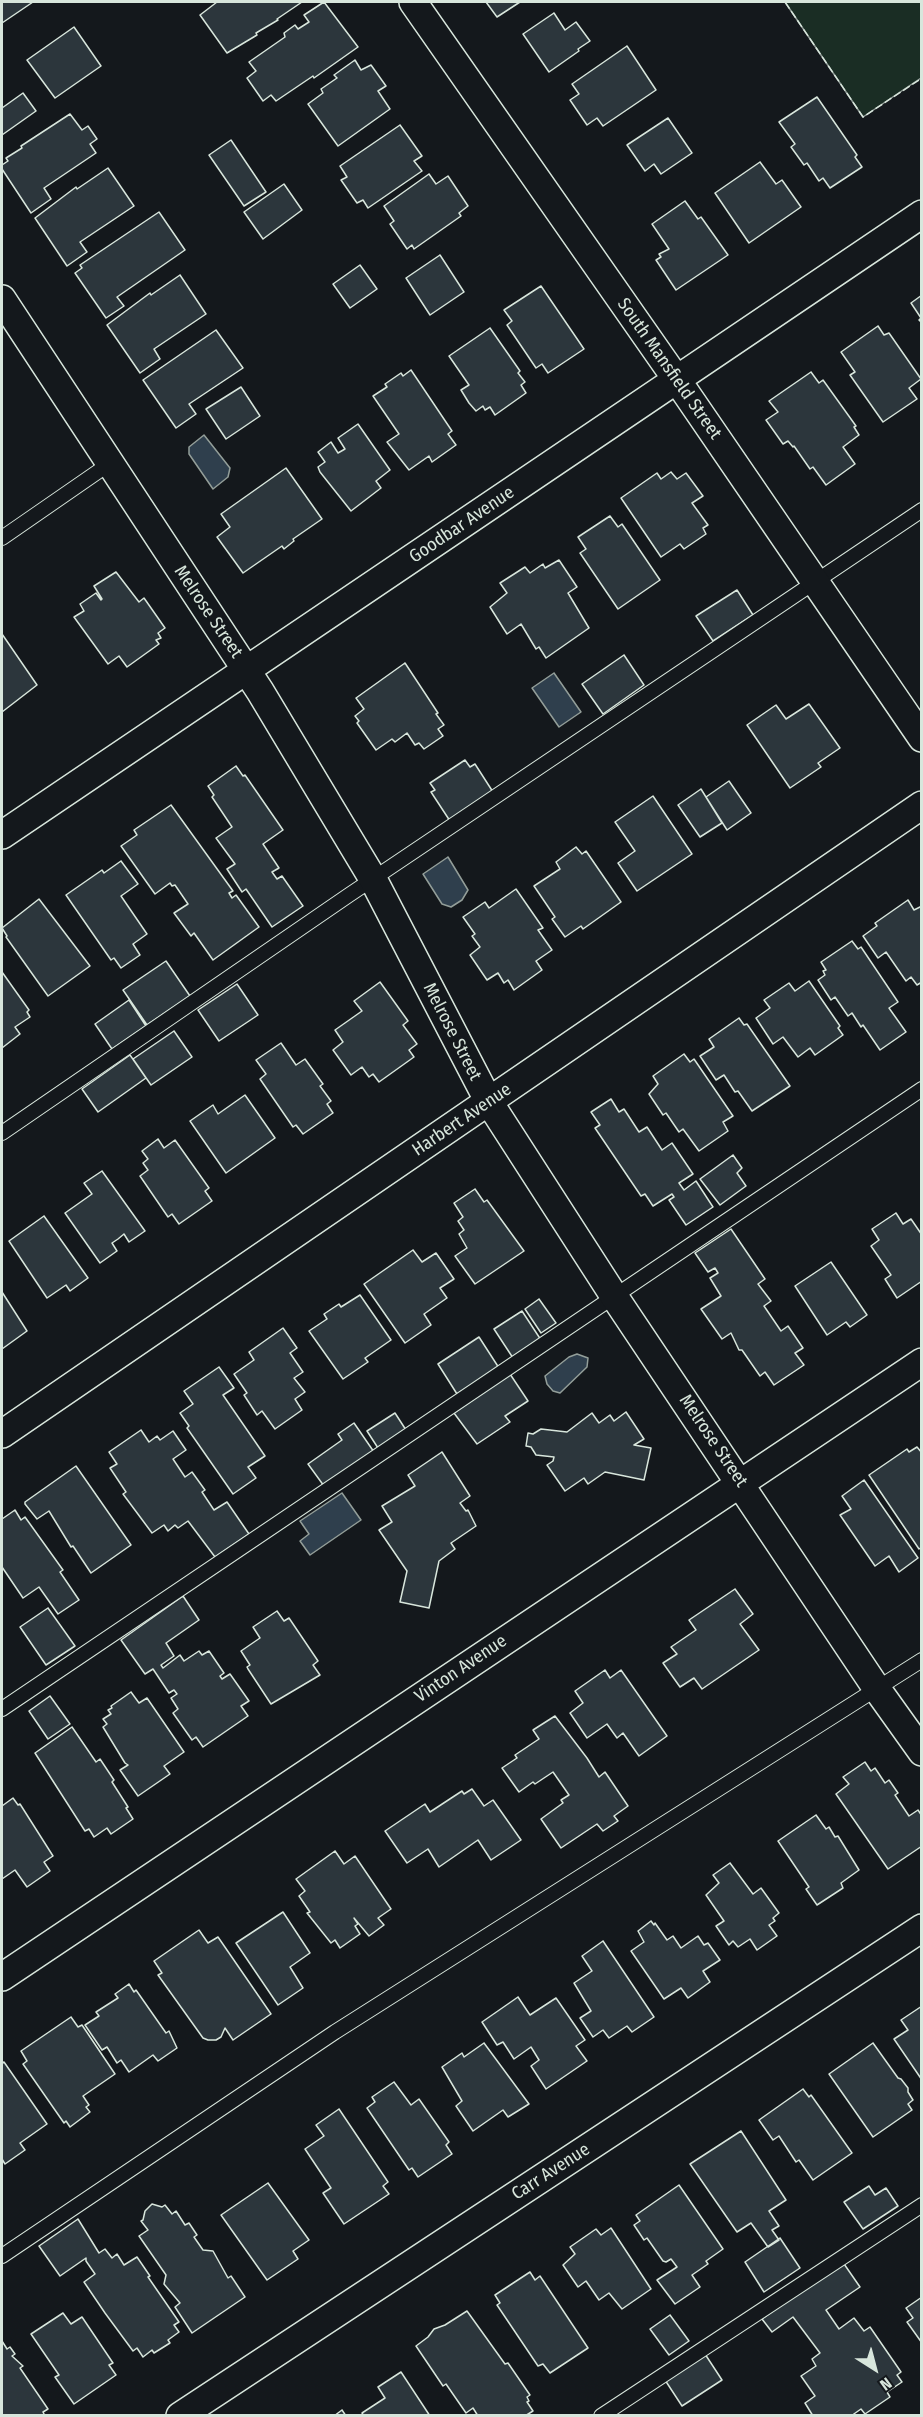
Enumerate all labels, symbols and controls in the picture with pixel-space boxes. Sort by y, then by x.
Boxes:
street label: South Mansfield Street [612,294,726,444]
street label: Goodbar Avenue [405,482,519,568]
street label: Melrose Street [169,562,247,662]
street label: Melrose Street [418,980,486,1084]
street label: Harbert Avenue [408,1079,516,1161]
street label: Melrose Street [674,1391,752,1491]
street label: Vinton Avenue [411,1630,511,1708]
street label: Carr Avenue [508,2139,594,2205]
north arrow [845,2339,905,2399]
text: N [876,2373,895,2394]

